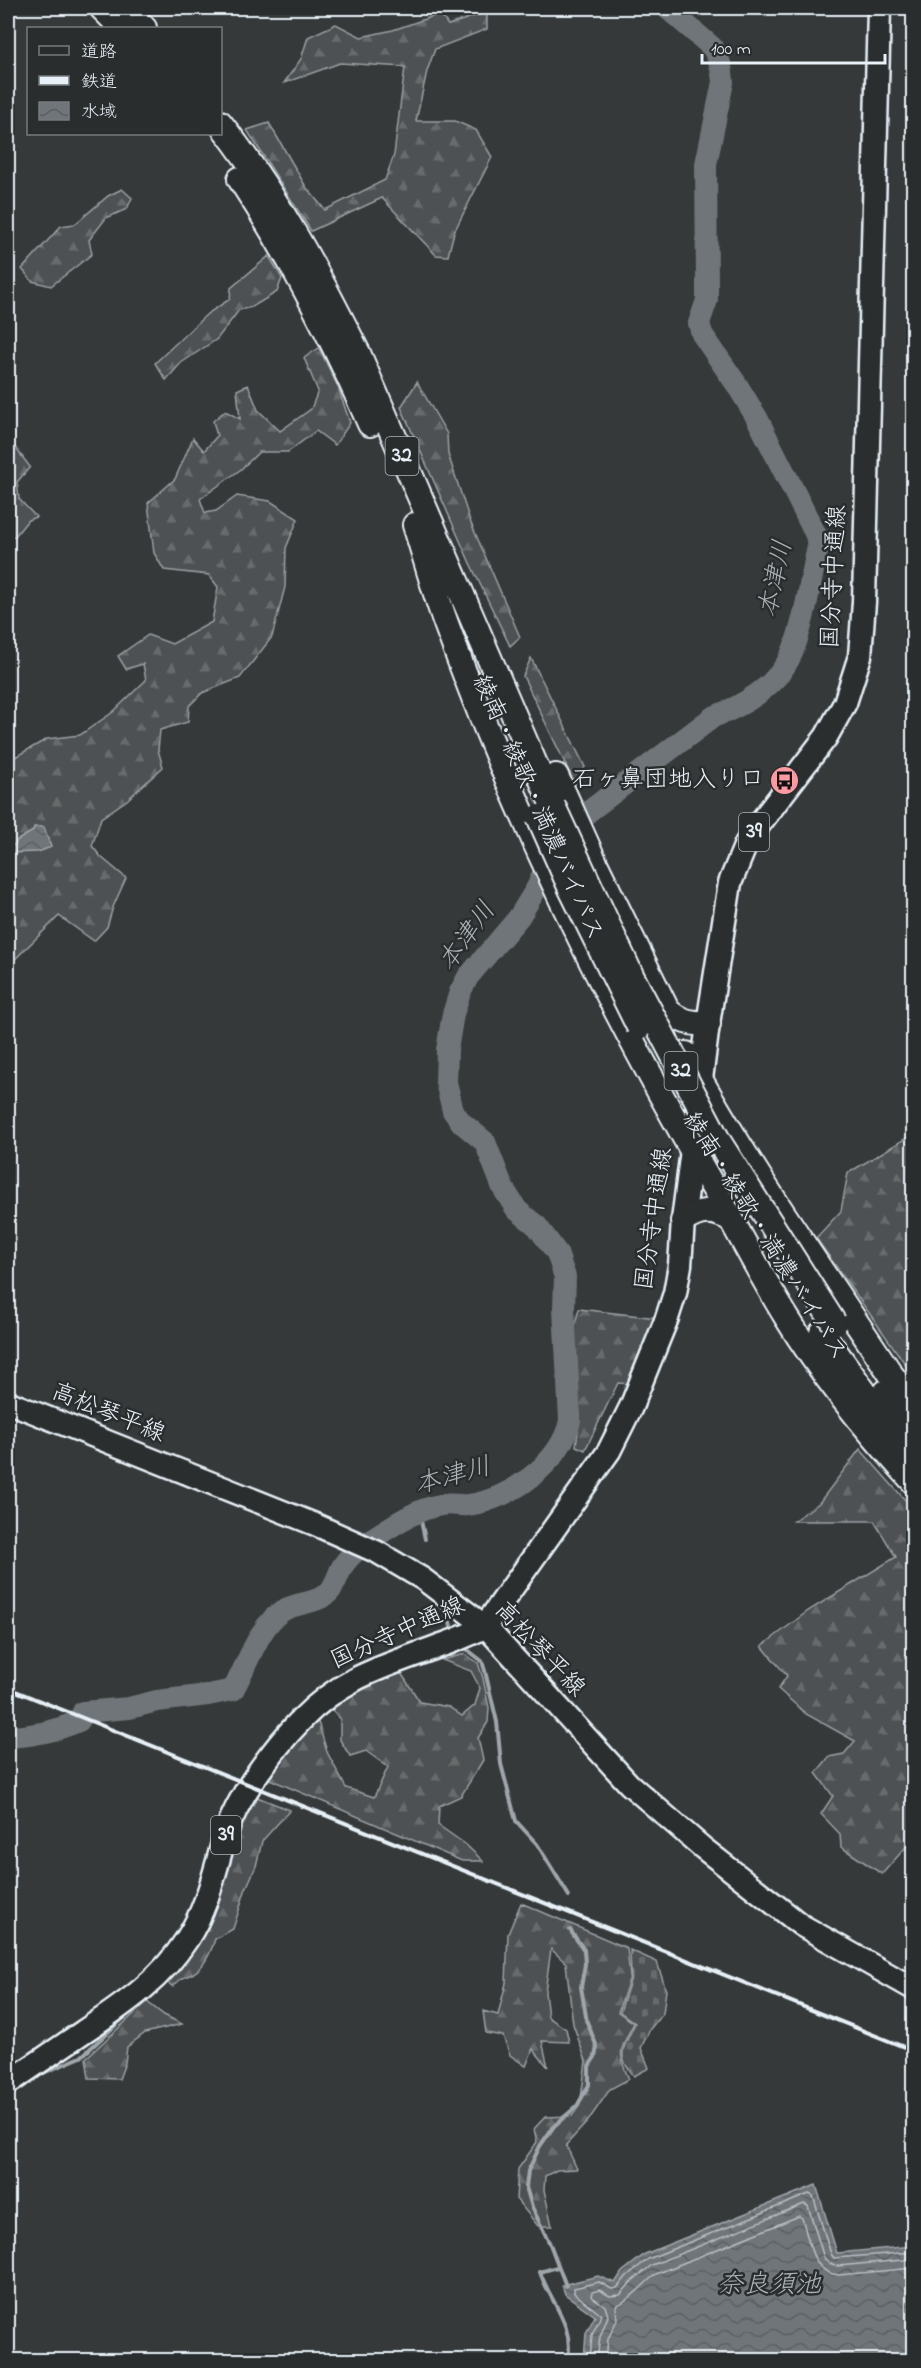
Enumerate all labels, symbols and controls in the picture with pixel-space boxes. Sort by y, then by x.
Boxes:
legend [27,27,222,135]
scale bar [702,27,885,65]
text: 100 m [711,37,751,63]
text: 道路 [81,40,117,66]
text: 鉄道 [81,70,117,96]
text: 水域 [81,100,117,126]
road number: 32 [386,437,418,475]
street label: 国分寺中通線 [814,504,856,650]
water label: 本津川 [750,537,804,621]
street label: 綾南・綾歌・満濃バイパス [463,670,611,946]
place label: 石ヶ鼻団地入り口 [572,763,764,798]
bus stop icon: 石ヶ鼻団地入り口 [769,764,801,796]
road number: 39 [739,813,769,851]
water label: 本津川 [430,894,506,980]
road number: 32 [664,1052,698,1090]
street label: 綾南・綾歌・満濃バイパス [673,1106,855,1368]
street label: 国分寺中通線 [628,1145,682,1293]
street label: 高松琴平線 [46,1375,170,1453]
water label: 本津川 [410,1449,496,1505]
street label: 国分寺中通線 [325,1589,471,1679]
street label: 高松琴平線 [485,1594,593,1706]
road number: 39 [211,1816,241,1854]
water label: 奈良須池 [717,2267,822,2305]

